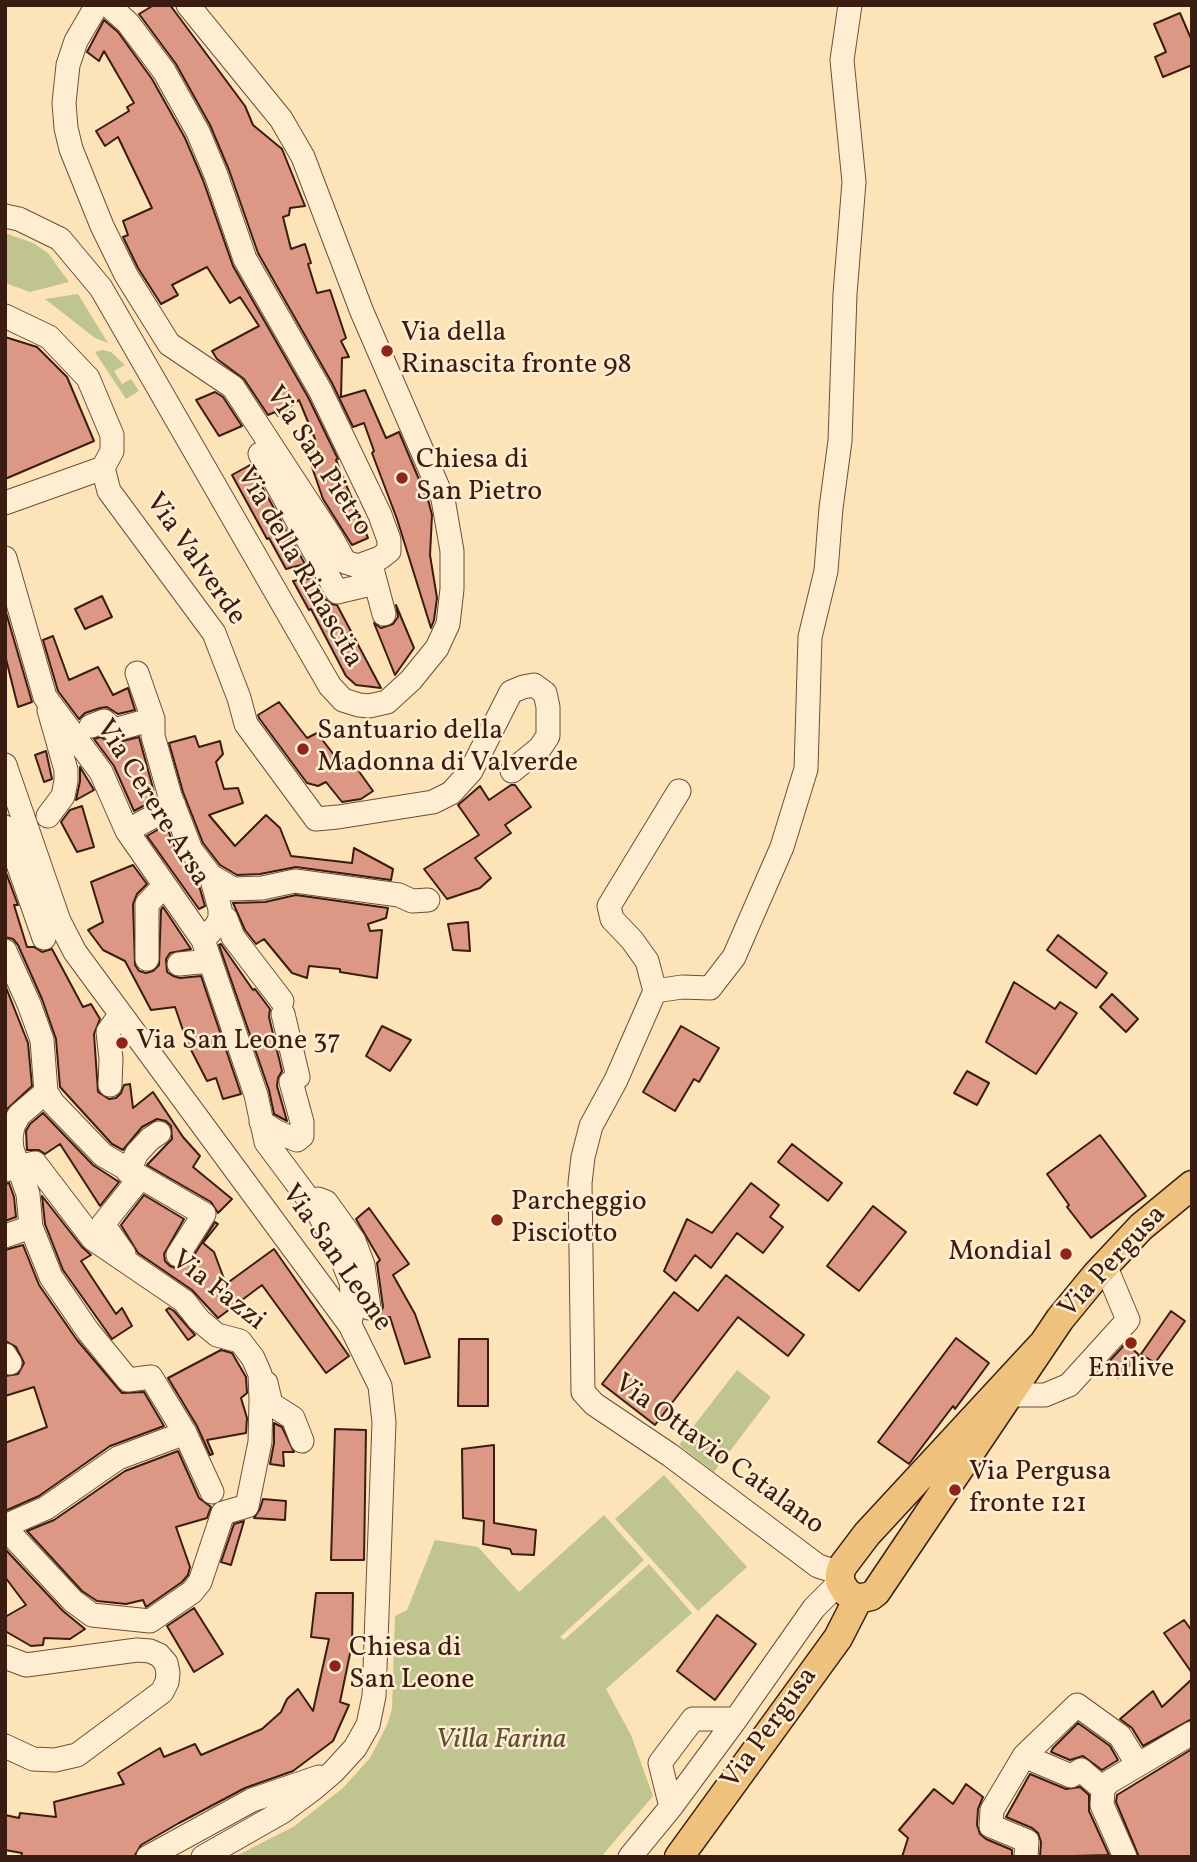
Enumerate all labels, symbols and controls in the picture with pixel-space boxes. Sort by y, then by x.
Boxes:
place label: Via della Rinascita fronte 98 [401,318,632,384]
marker: Via della Rinascita fronte 98 [379,343,395,359]
street label: Via San Pietro [256,381,378,543]
place label: Chiesa di San Pietro [416,445,542,511]
street label: Via della Rinascita [227,462,369,674]
marker: Chiesa di San Pietro [394,470,410,486]
street label: Via Valverde [136,488,252,632]
street label: Via Cerere Arsa [86,714,216,894]
place label: Santuario della Madonna di Valverde [317,716,578,782]
marker: Santuario della Madonna di Valverde [295,741,311,757]
place label: Via San Leone 37 [136,1026,341,1060]
marker: Via San Leone 37 [114,1035,130,1051]
street label: Via San Leone [272,1179,398,1339]
place label: Parcheggio Pisciotto [511,1187,647,1253]
street label: Via Pergusa [1053,1199,1175,1327]
marker: Parcheggio Pisciotto [489,1212,505,1228]
place label: Mondial [948,1237,1052,1271]
street label: Via Fazzi [163,1245,271,1339]
marker: Mondial [1058,1246,1074,1262]
marker: Enilive [1123,1335,1139,1351]
place label: Enilive [1088,1354,1174,1388]
street label: Via Ottavio Catalano [606,1368,830,1544]
place label: Via Pergusa fronte 121 [969,1457,1112,1523]
marker: Via Pergusa fronte 121 [947,1482,963,1498]
place label: Chiesa di San Leone [349,1633,475,1699]
marker: Chiesa di San Leone [327,1658,343,1674]
street label: Via Pergusa [716,1661,826,1797]
park label: Villa Farina [436,1725,566,1759]

